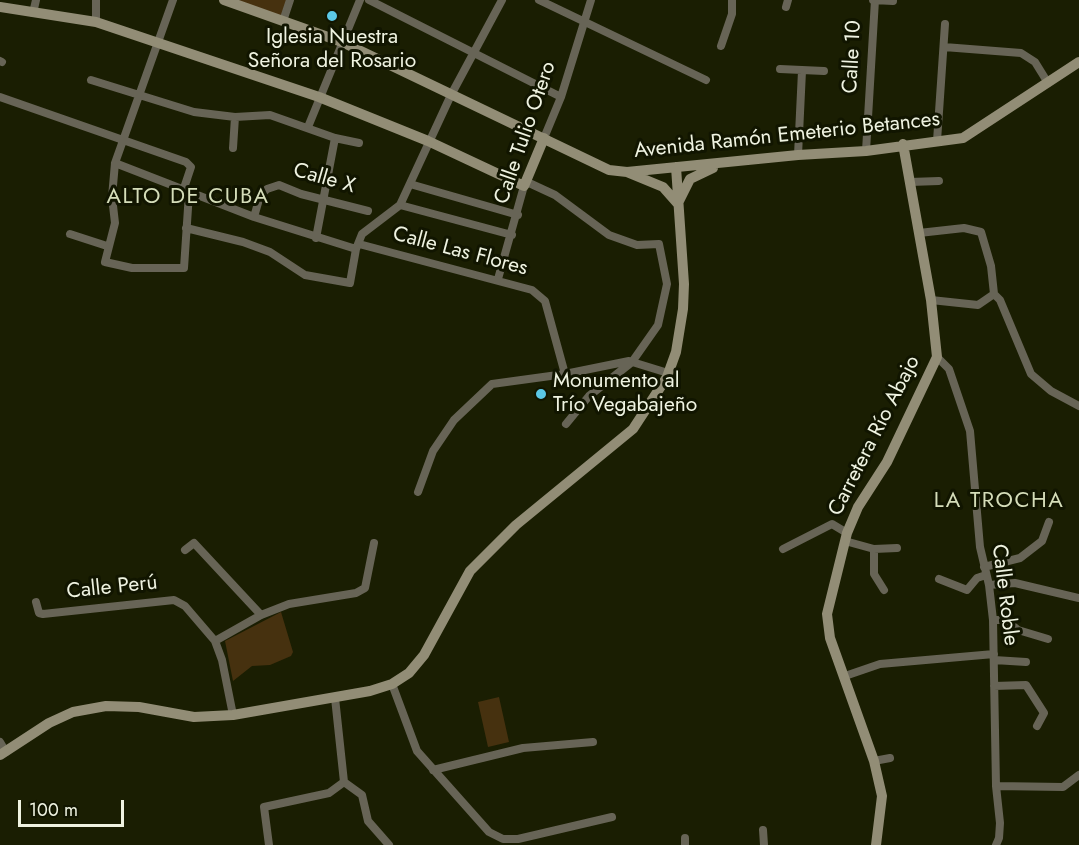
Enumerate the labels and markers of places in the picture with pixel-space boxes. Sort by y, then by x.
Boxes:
marker: Iglesia Nuestra Señora del Rosario [325,9,339,23]
place label: Iglesia Nuestra Señora del Rosario [248,25,416,75]
place label: Monumento al Trío Vegabajeño [553,369,697,419]
marker: Monumento al Trío Vegabajeño [534,387,548,401]

